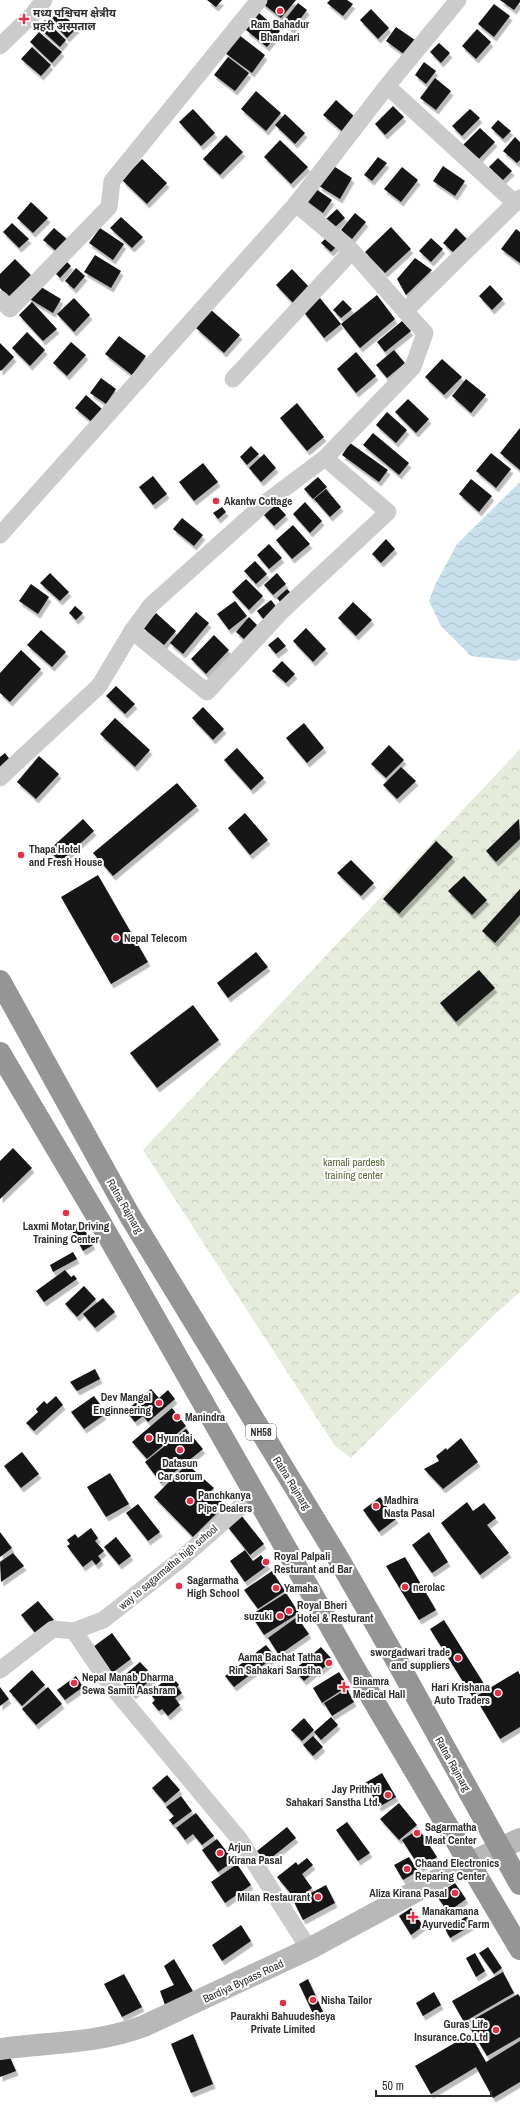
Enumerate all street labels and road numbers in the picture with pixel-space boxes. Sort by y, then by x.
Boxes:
street label: Ratna Rajmarg [104,1176,146,1236]
road number: NH58 [246,1424,276,1440]
street label: Ratna Rajmarg [270,1454,314,1512]
street label: way to sagarmatha high school [116,1522,220,1612]
street label: Ratna Rajmarg [432,1734,474,1794]
street label: Bardiya Bypass Road [201,1956,285,2006]

